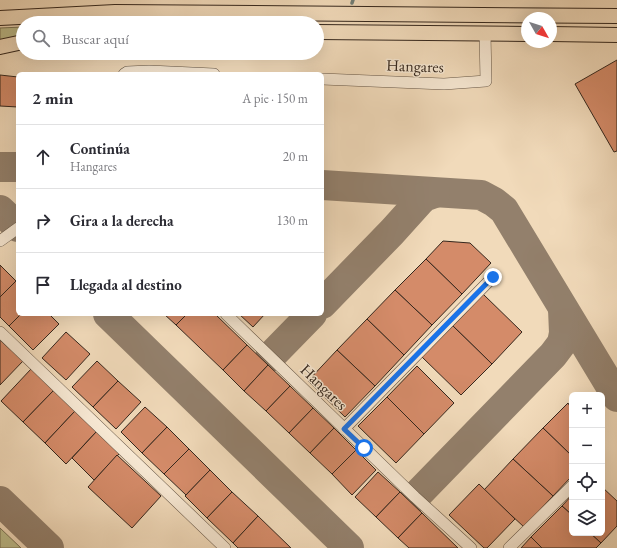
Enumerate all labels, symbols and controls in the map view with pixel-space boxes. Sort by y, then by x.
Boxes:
north arrow [521,12,557,48]
search box [16,16,324,60]
icon: search [30,27,52,49]
text: Buscar aquí [62,29,129,48]
street label: Hangares [386,54,444,78]
text: 2 min [32,87,73,109]
text: A pie · 150 m [242,90,308,107]
text: Continúa [70,139,130,158]
icon: ahead [32,146,54,168]
text: 20 m [283,148,308,165]
text: Hangares [70,158,117,175]
icon: right [32,210,54,232]
text: Gira a la derecha [70,211,174,230]
text: 130 m [277,212,308,229]
route end [484,268,502,286]
icon: arrive [32,274,54,296]
text: Llegada al destino [70,275,182,294]
street label: Hangares [296,359,352,415]
map controls [569,392,605,536]
button: + [569,392,605,428]
button: − [569,428,605,464]
route start [355,439,373,457]
button: locate [569,464,605,500]
button: layers [569,500,605,536]

